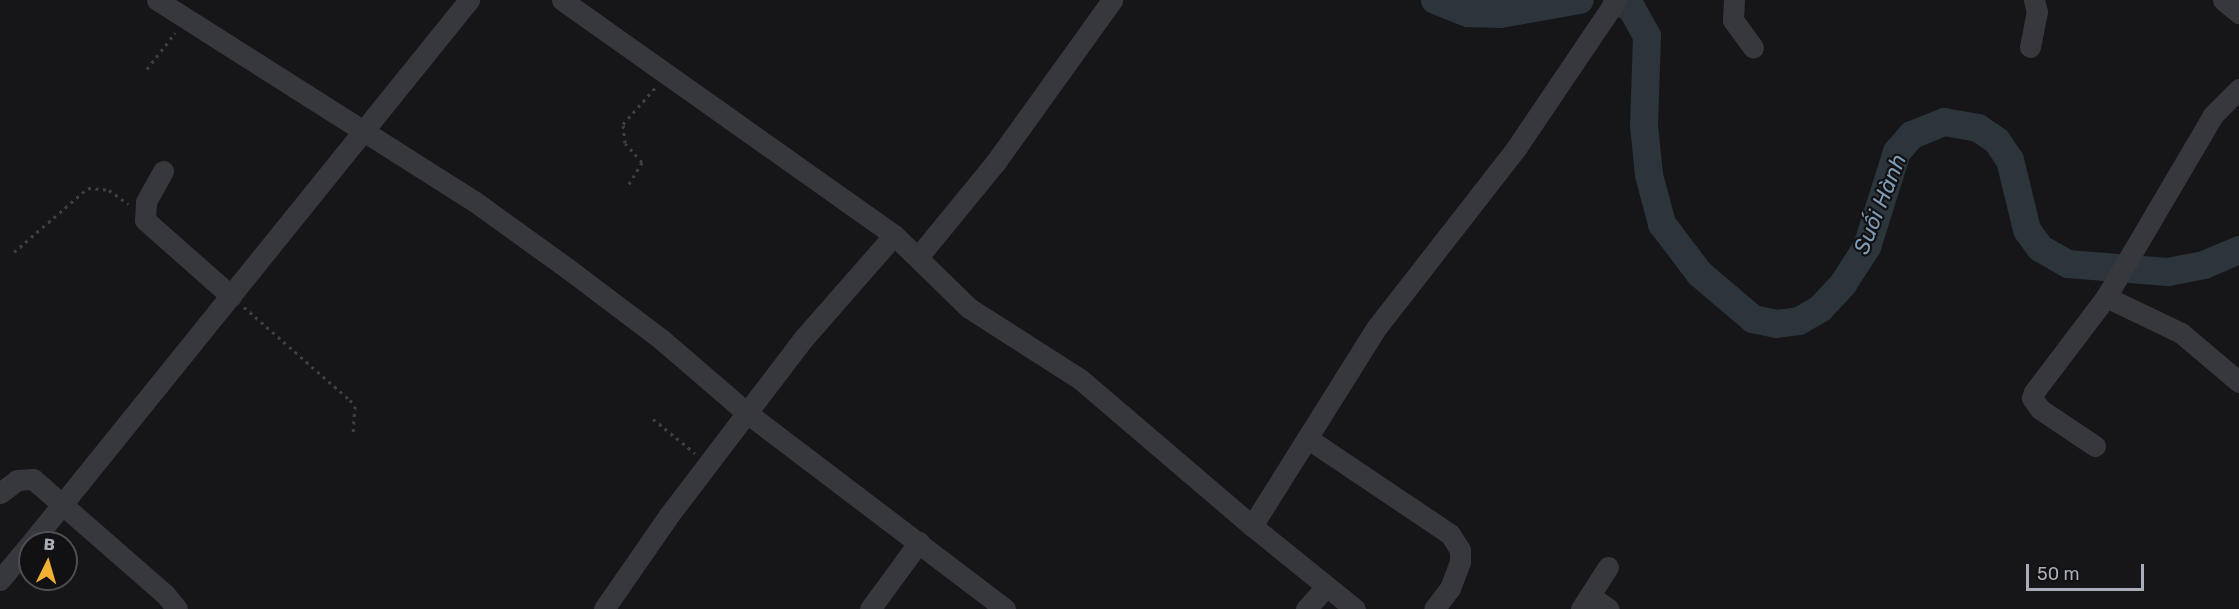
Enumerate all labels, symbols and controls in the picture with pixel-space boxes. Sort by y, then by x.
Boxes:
water label: Suối Hành [1848,150,1912,258]
north arrow [18,531,78,591]
text: B [43,535,56,555]
scale bar [2029,552,2148,590]
text: 50 m [2037,563,2080,585]

